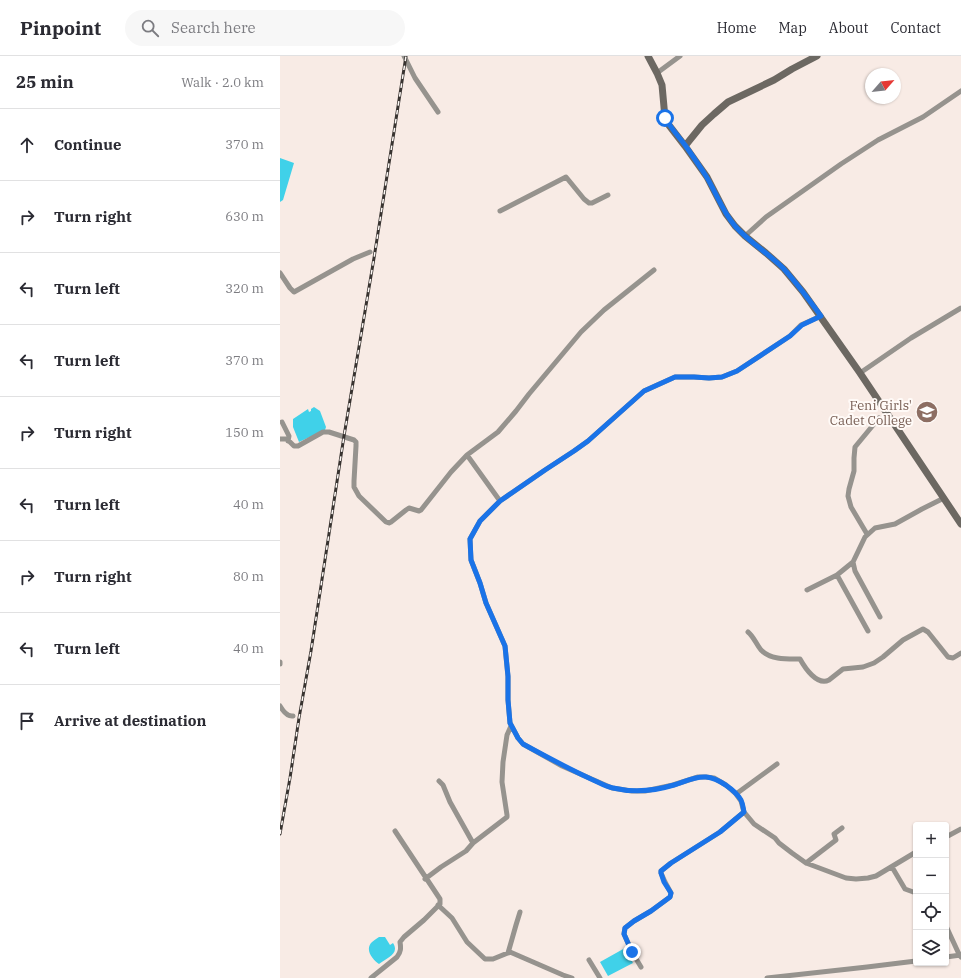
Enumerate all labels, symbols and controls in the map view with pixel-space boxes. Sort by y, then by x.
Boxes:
search box [125,10,405,46]
text: Pinpoint [20,16,101,40]
icon: search [139,17,161,39]
text: Search here [171,18,256,37]
text: Home [717,19,756,37]
text: Map [778,19,807,37]
text: About [829,19,868,37]
text: Contact [890,19,941,37]
north arrow [865,68,901,104]
text: 25 min [16,71,74,93]
text: Walk · 2.0 km [181,74,264,91]
route start [656,109,674,127]
icon: ahead [16,134,38,156]
text: Continue [54,135,121,154]
text: 370 m [225,136,264,153]
icon: right [16,206,38,228]
text: Turn right [54,207,132,226]
text: 630 m [225,208,264,225]
icon: left [16,278,38,300]
text: Turn left [54,279,120,298]
text: 320 m [225,280,264,297]
icon: left [16,350,38,372]
text: Turn left [54,351,120,370]
text: 370 m [225,352,264,369]
place label: Feni Girls' Cadet College [830,397,912,429]
school or university icon: Feni Girls' Cadet College [914,399,940,425]
icon: right [16,422,38,444]
text: Turn right [54,423,132,442]
text: 150 m [225,424,264,441]
icon: left [16,494,38,516]
text: Turn left [54,495,120,514]
text: 40 m [233,496,264,513]
icon: right [16,566,38,588]
text: Turn right [54,567,132,586]
text: 80 m [233,568,264,585]
icon: left [16,638,38,660]
text: Turn left [54,639,120,658]
text: 40 m [233,640,264,657]
icon: arrive [16,710,38,732]
text: Arrive at destination [54,711,206,730]
map controls [913,822,949,966]
button: + [913,822,949,858]
button: − [913,858,949,894]
button: locate [913,894,949,930]
button: layers [913,930,949,966]
route end [623,943,641,961]

